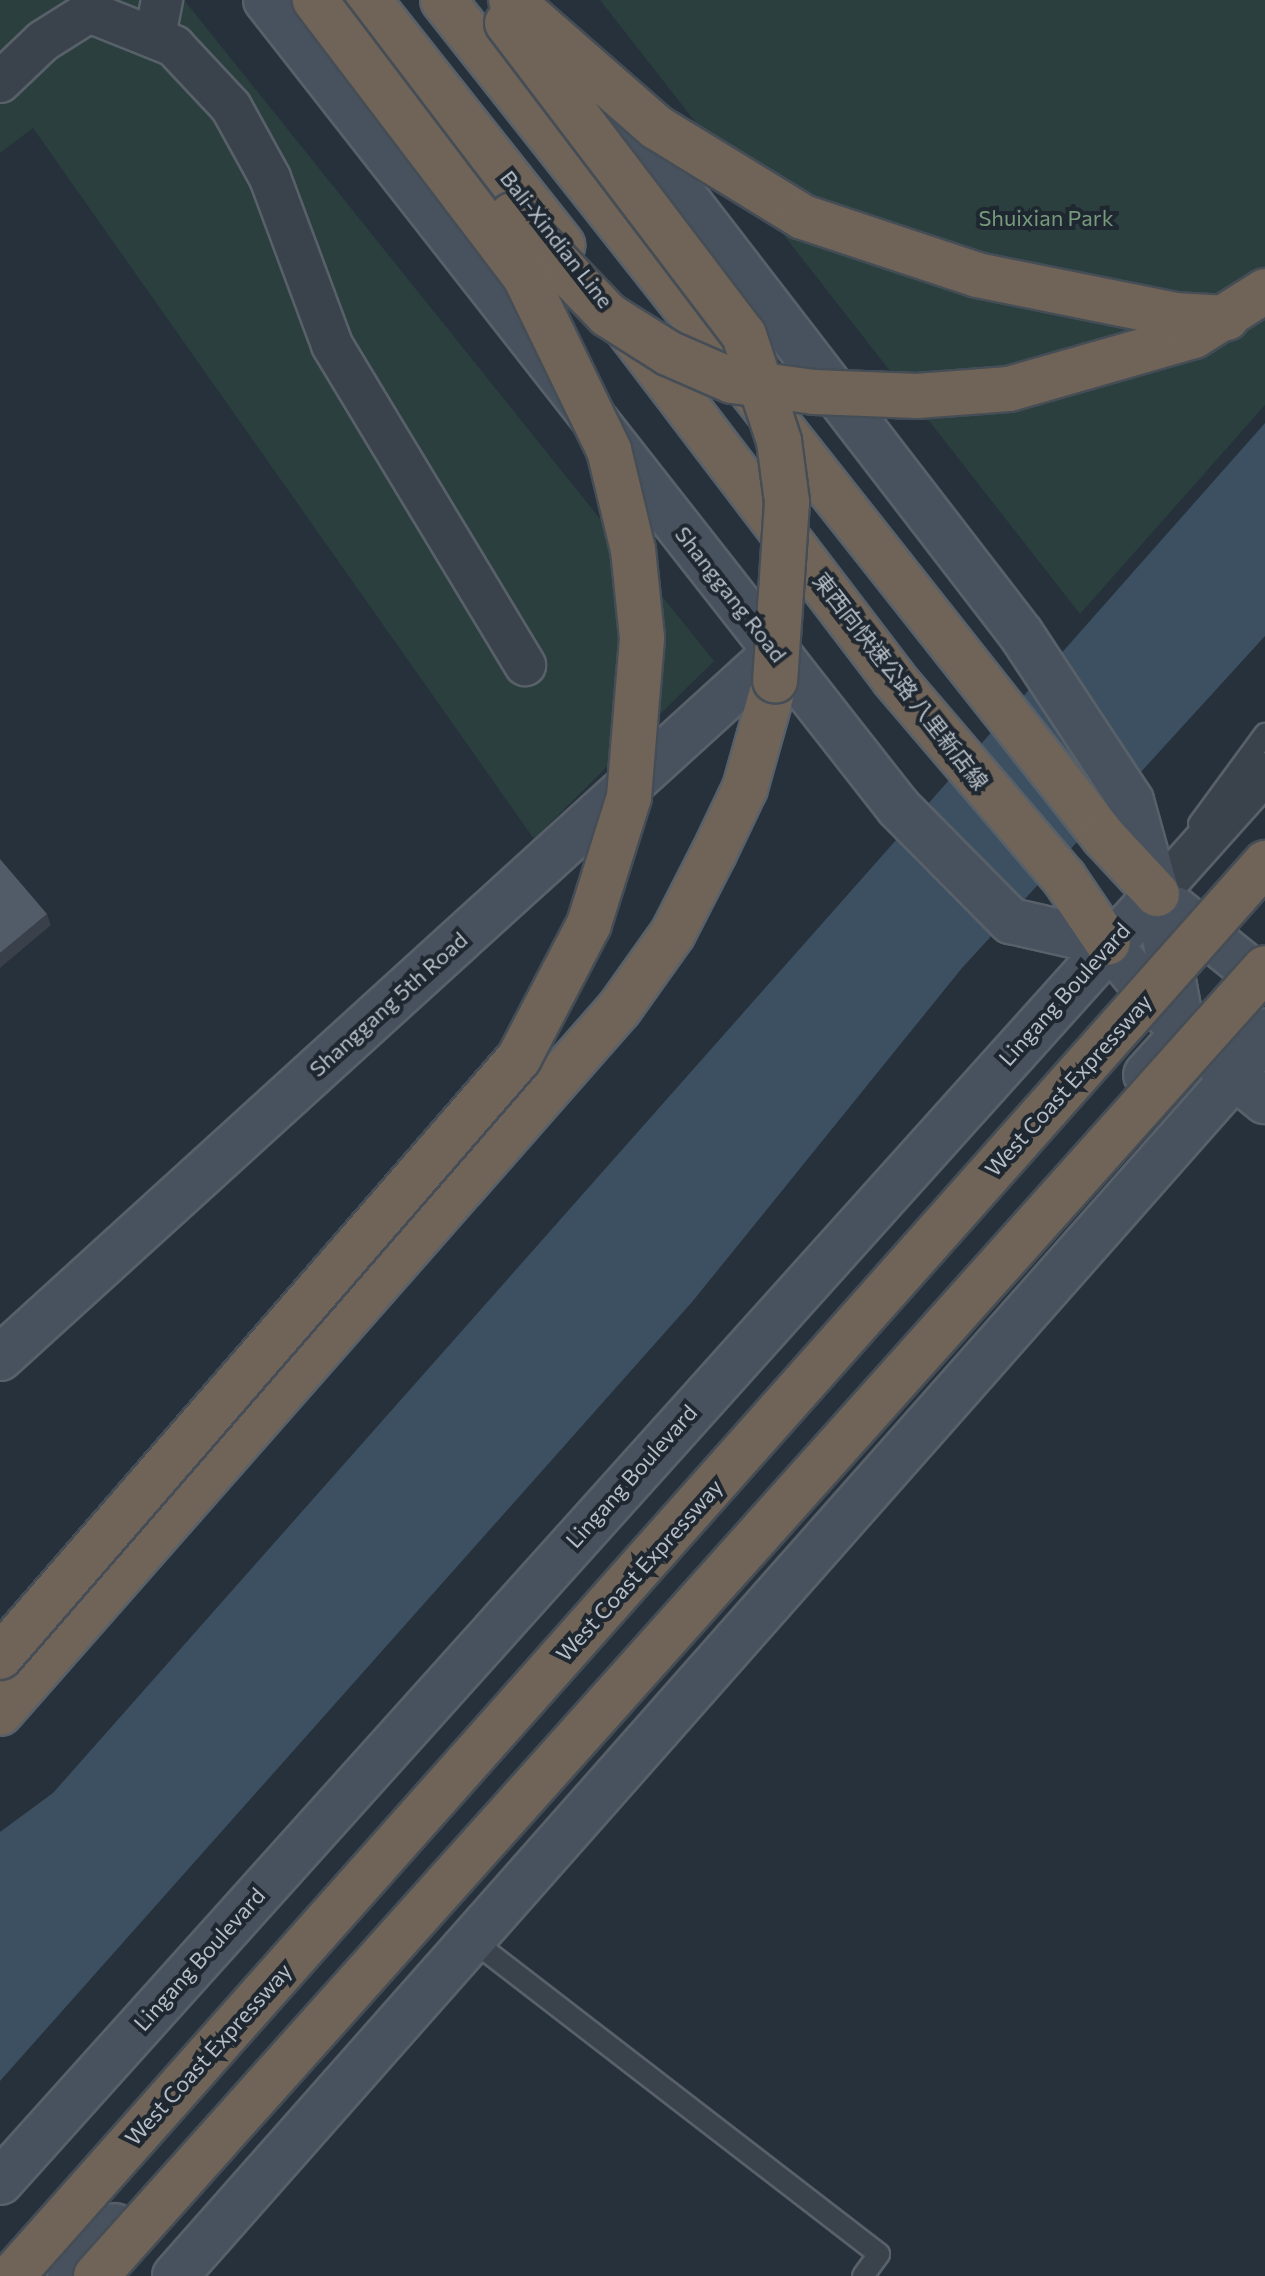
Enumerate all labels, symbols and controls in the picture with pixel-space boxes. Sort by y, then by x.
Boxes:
street label: Bali-Xindian Line [495,165,619,313]
park label: Shuixian Park [978,205,1114,231]
street label: Shanggang Road [670,521,792,667]
street label: 東西向快速公路 八里新店線 [808,567,994,795]
street label: Lingang Boulevard [993,917,1135,1071]
street label: Shanggang 5th Road [304,926,472,1082]
street label: West Coast Expressway [979,988,1157,1182]
street label: Lingang Boulevard [560,1399,702,1553]
street label: West Coast Expressway [550,1473,728,1667]
street label: Lingang Boulevard [128,1882,270,2036]
street label: West Coast Expressway [119,1957,297,2151]

